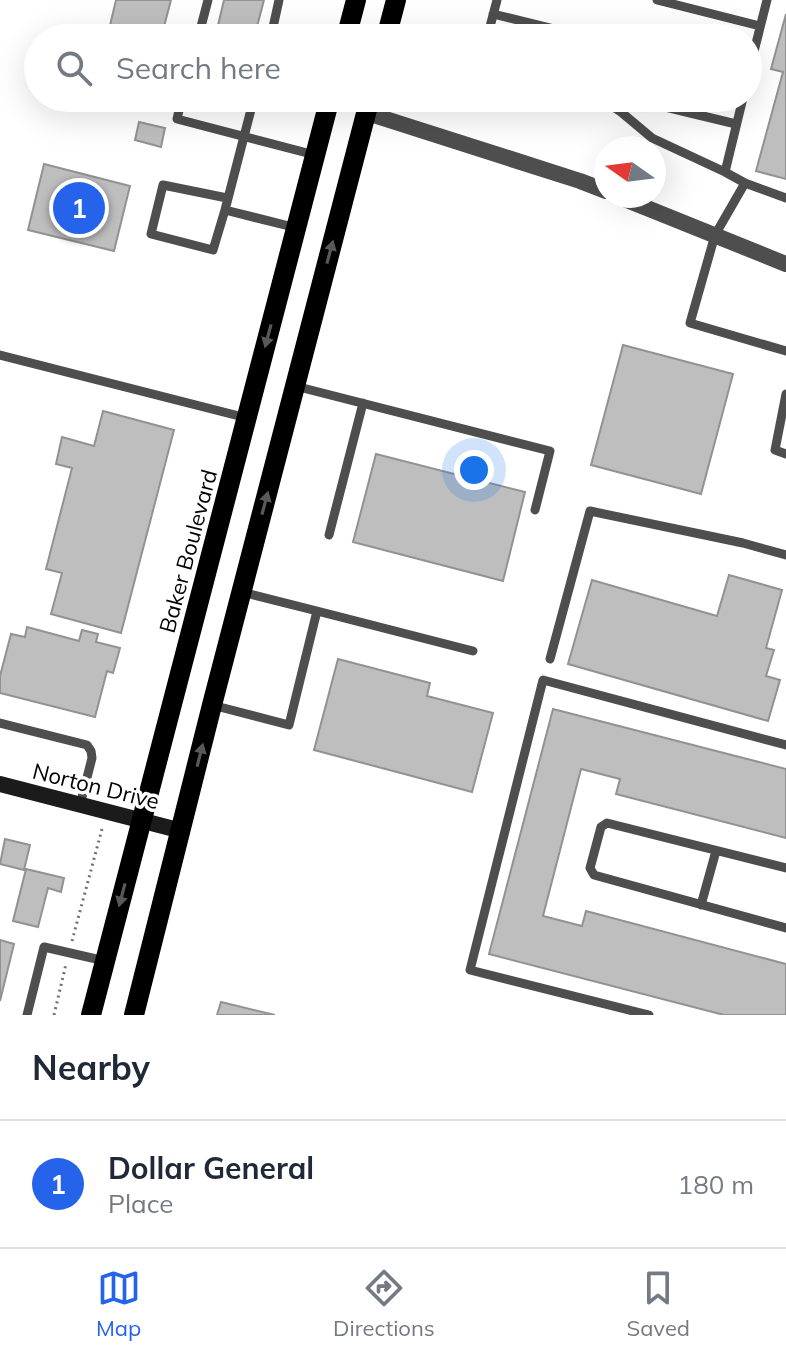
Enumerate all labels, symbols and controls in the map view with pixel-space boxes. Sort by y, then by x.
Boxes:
search box [24,24,762,112]
icon: search [52,46,96,90]
text: Search here [116,49,281,87]
north arrow [594,136,666,208]
pin: 1 [53,178,105,238]
one-way arrow [325,239,337,264]
one-way arrow [262,324,274,349]
your location [454,450,494,490]
street label: Baker Boulevard [153,466,223,636]
one-way arrow [259,491,271,516]
one-way arrow [194,742,207,767]
street label: Norton Drive [30,757,162,815]
one-way arrow [116,883,128,908]
text: Nearby [32,1046,150,1089]
text: Dollar General [108,1149,314,1187]
text: 1 [50,1168,66,1201]
text: 180 m [678,1168,754,1201]
text: Place [108,1187,173,1220]
tab: Map [96,1266,141,1342]
tab: Directions [333,1266,435,1342]
tab: Saved [627,1266,690,1342]

